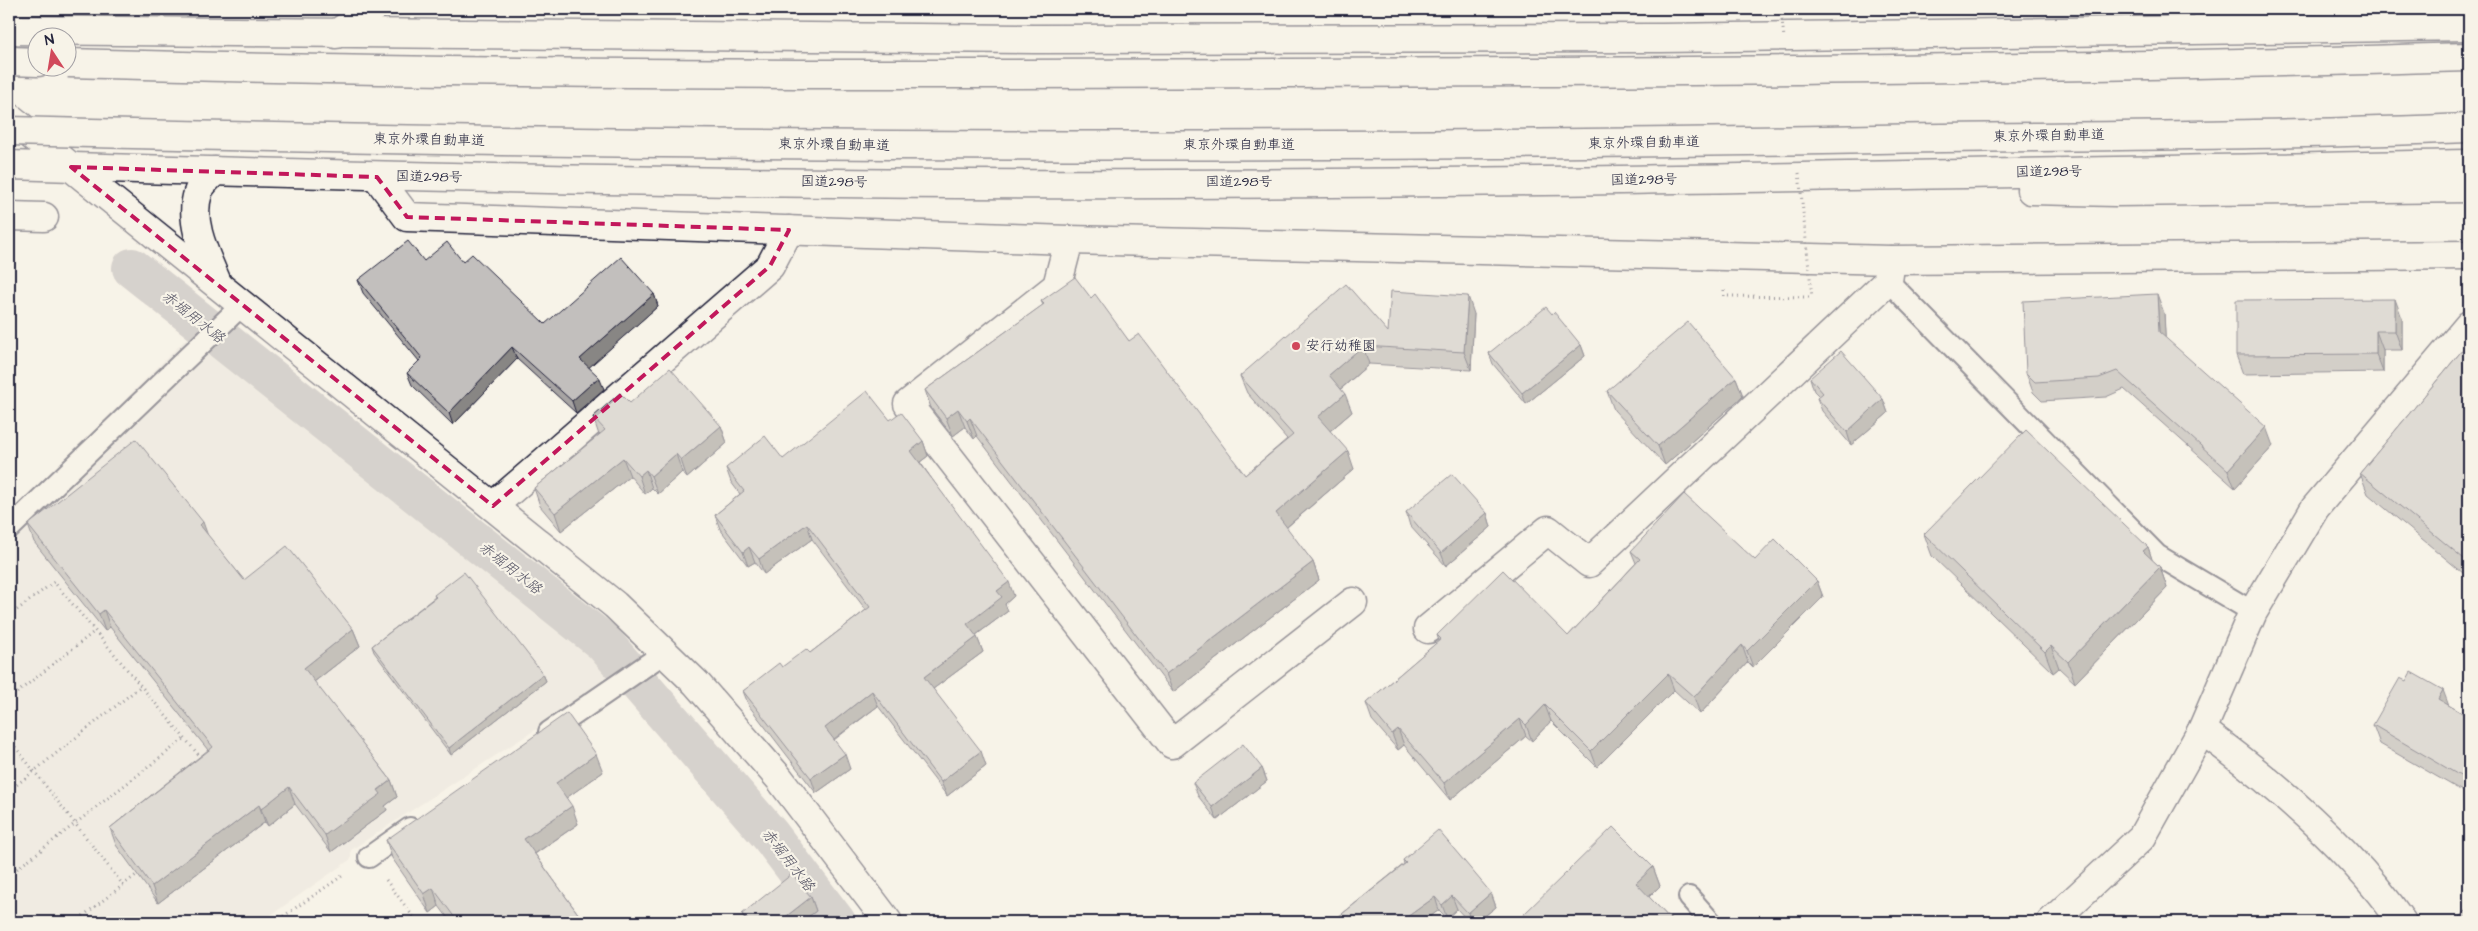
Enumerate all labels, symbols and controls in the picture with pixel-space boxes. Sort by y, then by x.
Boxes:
north arrow [28,28,78,78]
text: N [43,30,56,51]
street label: 東京外環自動車道 [1993,125,2105,147]
street label: 東京外環自動車道 [373,129,485,151]
street label: 東京外環自動車道 [1588,132,1700,154]
street label: 東京外環自動車道 [778,134,890,156]
street label: 東京外環自動車道 [1183,135,1295,155]
street label: 国道298号 [2015,161,2083,183]
street label: 国道298号 [395,166,463,188]
street label: 国道298号 [1610,169,1678,191]
street label: 国道298号 [800,171,868,193]
street label: 国道298号 [1205,172,1273,192]
water label: 赤堀用水路 [157,286,230,349]
place label: 安行幼稚園 [1306,336,1376,356]
marker: 安行幼稚園 [1290,340,1302,352]
water label: 赤堀用水路 [474,537,547,600]
water label: 赤堀用水路 [757,824,820,897]

